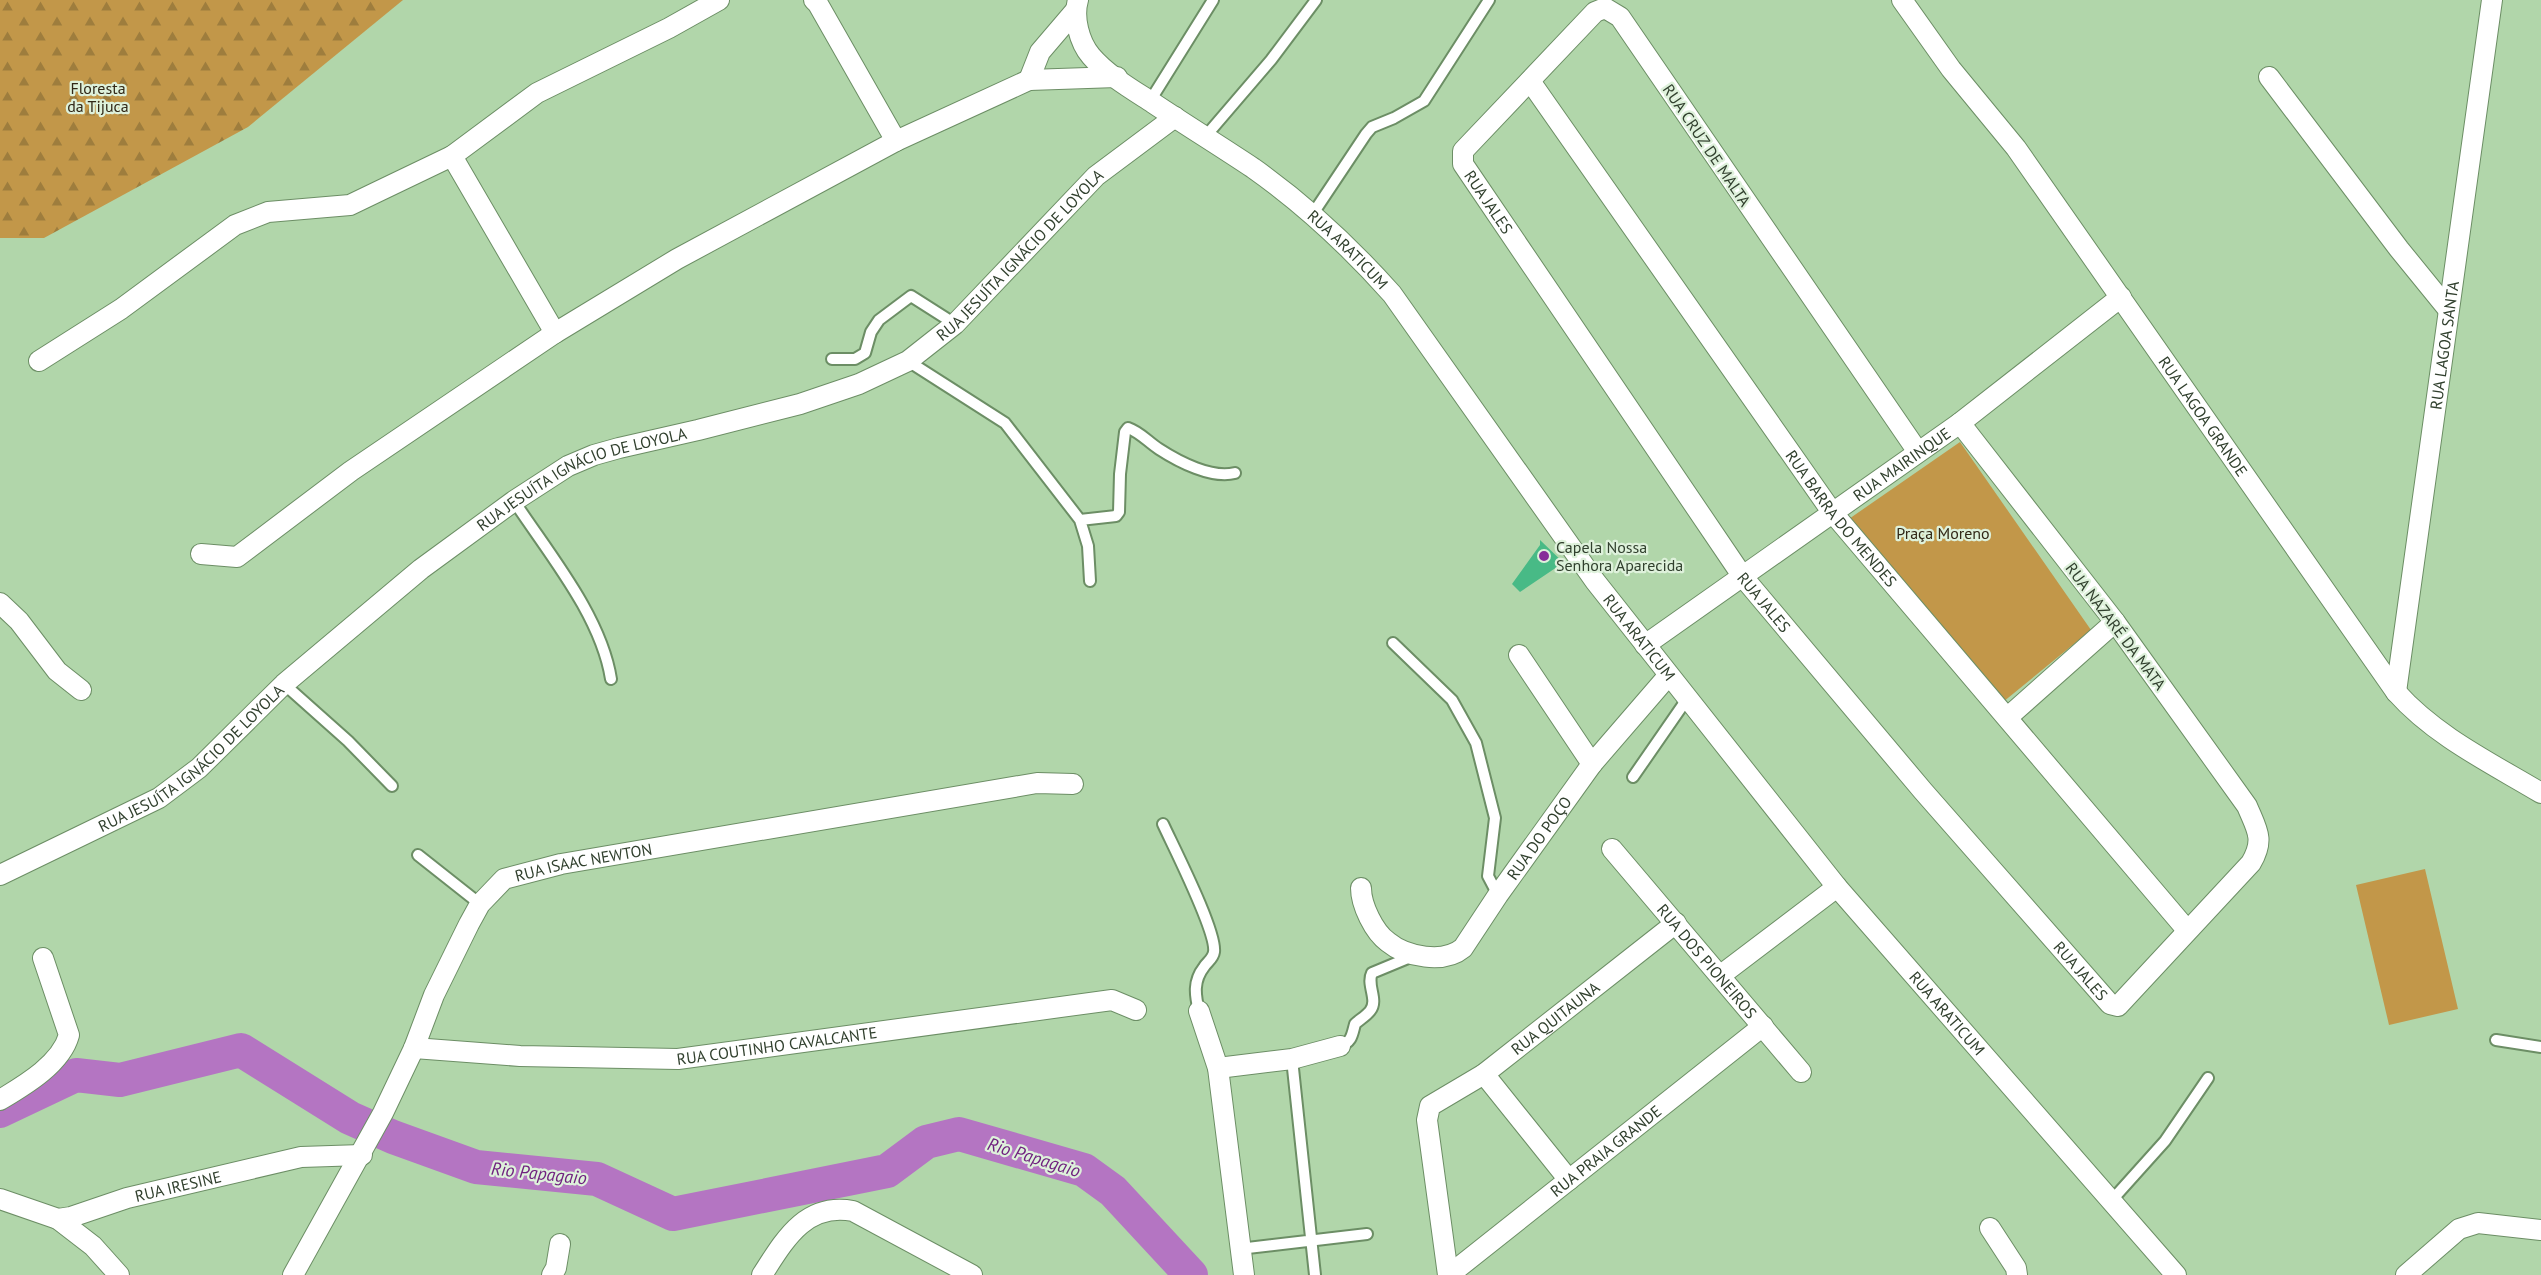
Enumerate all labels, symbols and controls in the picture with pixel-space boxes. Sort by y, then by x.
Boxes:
park label: Floresta da Tijuca [67,78,129,116]
street label: RUA CRUZ DE MALTA [1659,80,1756,210]
street label: RUA JESUÍTA IGNÁCIO DE LOYOLA [932,164,1107,345]
street label: RUA JALES [1460,166,1517,237]
street label: RUA ARATICUM [1304,205,1393,293]
street label: RUA LAGOA SANTA [2425,279,2463,411]
street label: RUA LAGOA GRANDE [2155,352,2252,480]
street label: RUA JESUÍTA IGNÁCIO DE LOYOLA [473,423,689,535]
street label: RUA MAIRINQUE [1849,423,1954,505]
street label: RUA BARRA DO MENDES [1782,446,1901,591]
park label: Praça Moreno [1896,523,1990,543]
place label: Capela Nossa Senhora Aparecida [1556,537,1683,575]
marker: Capela Nossa Senhora Aparecida [1537,549,1551,563]
street label: RUA NAZARÉ DA MATA [2062,558,2171,694]
street label: RUA JALES [1733,568,1795,636]
street label: RUA ARATICUM [1599,590,1680,685]
street label: RUA JESUÍTA IGNÁCIO DE LOYOLA [95,679,288,836]
street label: RUA DO POÇO [1502,792,1576,884]
street label: RUA ISAAC NEWTON [513,839,654,886]
street label: RUA DOS PIONEIROS [1653,900,1761,1023]
street label: RUA JALES [2049,937,2112,1005]
street label: RUA ARATICUM [1905,967,1989,1059]
street label: RUA QUITAUNA [1507,977,1604,1059]
street label: RUA COUTINHO CAVALCANTE [675,1022,878,1069]
street label: RUA PRAIA GRANDE [1546,1101,1665,1201]
water label: Rio Papagaio [985,1132,1083,1182]
water label: Rio Papagaio [490,1157,588,1189]
street label: RUA IRESINE [133,1166,223,1206]

